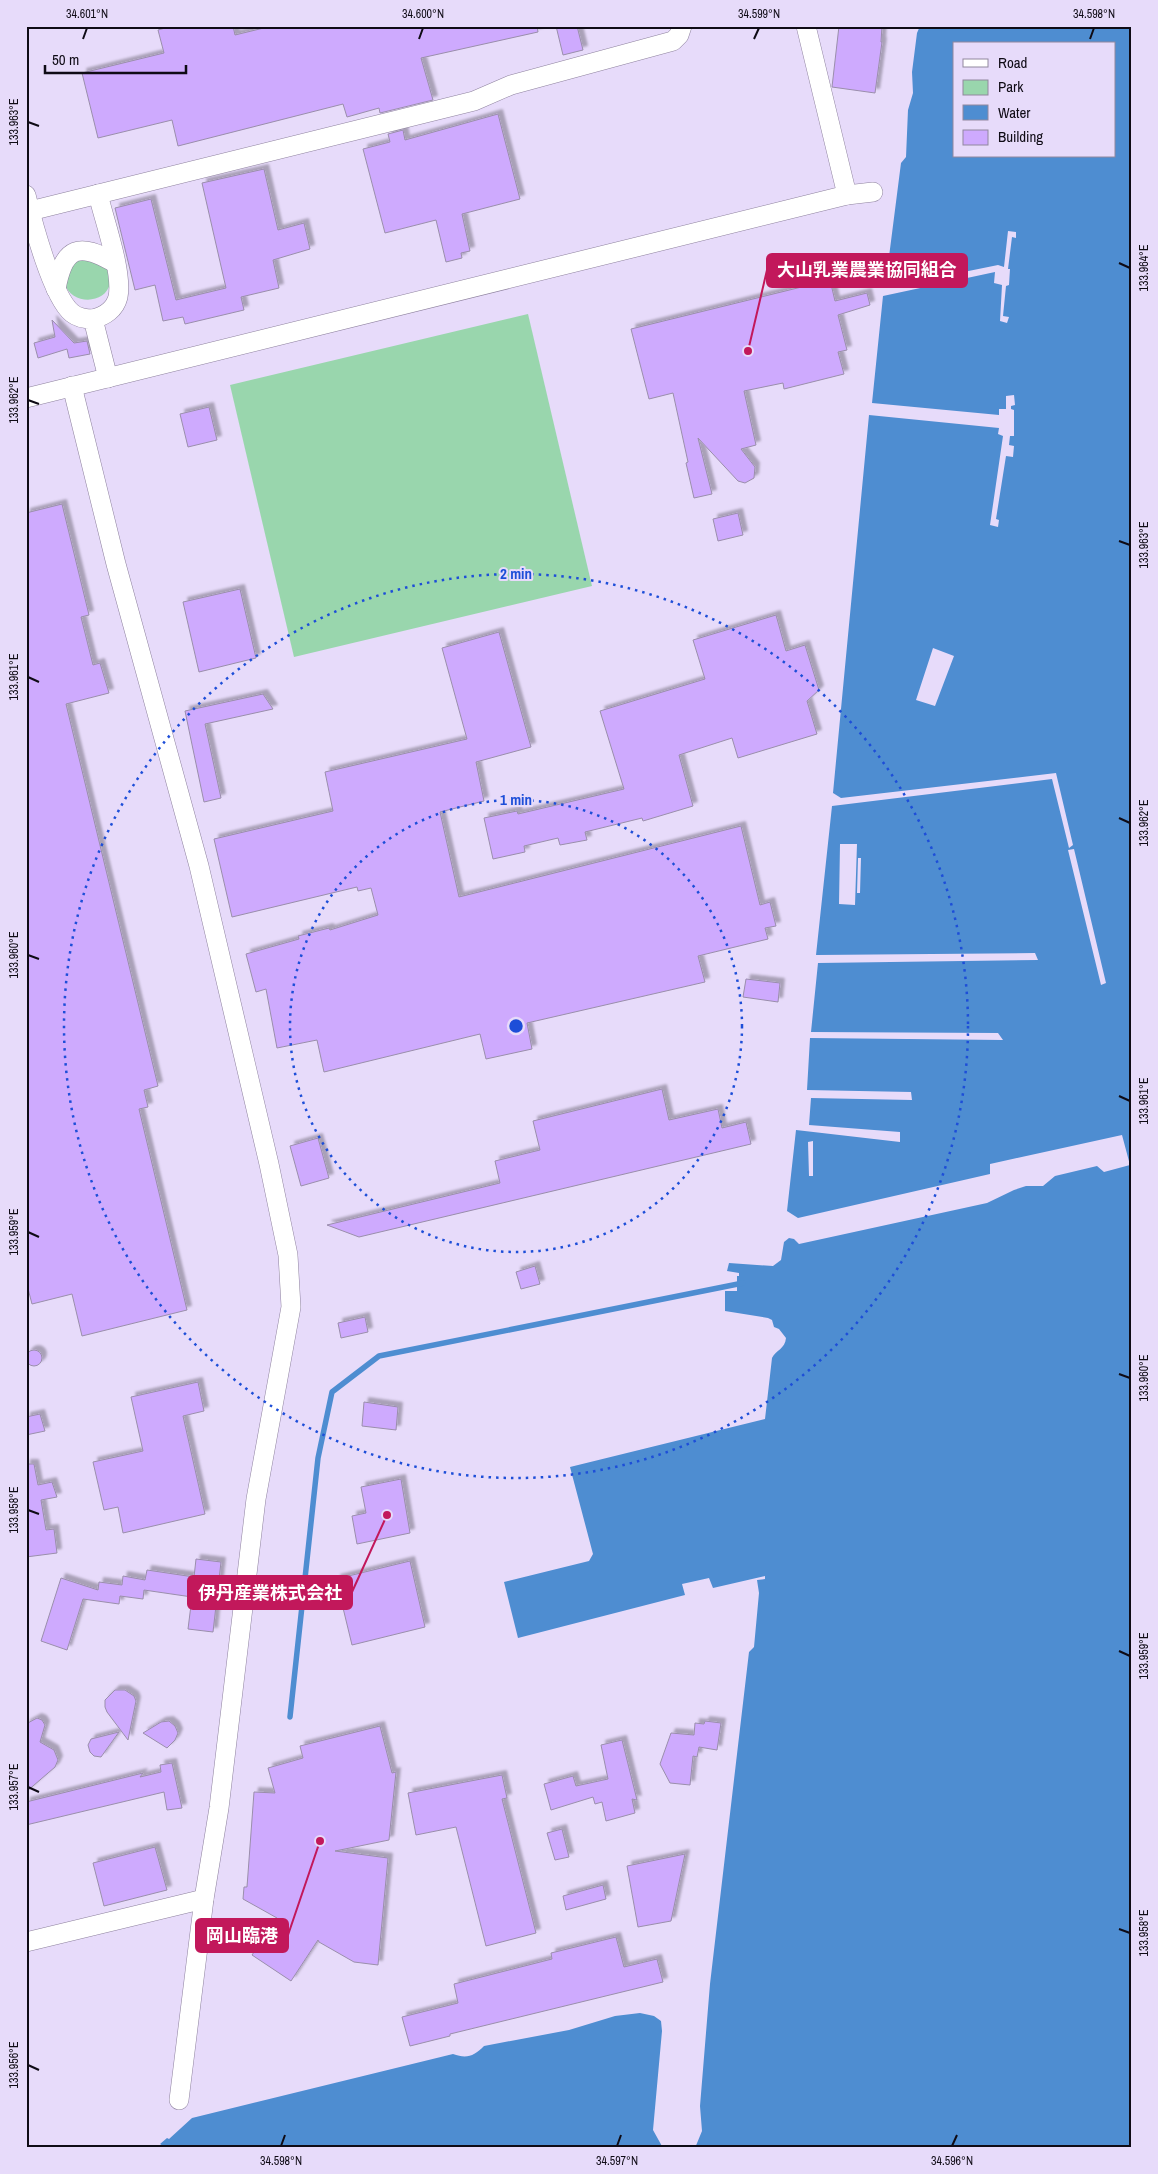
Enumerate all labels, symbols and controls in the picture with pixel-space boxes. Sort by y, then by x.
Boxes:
text: 34.601°N [66,6,108,22]
text: 34.600°N [402,6,444,22]
text: 34.599°N [738,6,780,22]
text: 34.598°N [1073,6,1115,22]
scale bar [45,42,186,74]
legend [953,42,1116,158]
text: 50 m [52,49,79,70]
text: Road [998,52,1027,73]
text: Park [998,76,1024,97]
text: 133.963°E [6,99,22,145]
text: Water [998,102,1030,123]
text: Building [998,126,1043,147]
text: 133.964°E [1136,245,1152,291]
callout: 大山乳業農業協同組合 [767,254,967,287]
text: 大山乳業農業協同組合 [777,257,957,282]
text: 133.962°E [6,377,22,423]
text: 133.963°E [1136,522,1152,568]
text: 2 min [500,563,532,584]
text: 133.961°E [6,654,22,700]
text: 1 min [500,789,532,810]
text: 133.962°E [1136,800,1152,846]
text: 133.960°E [6,932,22,978]
centre of rings [507,1017,525,1035]
text: 133.961°E [1136,1078,1152,1124]
text: 133.959°E [6,1209,22,1255]
text: 133.960°E [1136,1355,1152,1401]
text: 133.958°E [6,1487,22,1533]
callout: 伊丹産業株式会社 [188,1576,352,1609]
text: 伊丹産業株式会社 [198,1580,342,1605]
text: 133.959°E [1136,1633,1152,1679]
text: 133.957°E [6,1764,22,1810]
text: 133.958°E [1136,1910,1152,1956]
callout: 岡山臨港 [196,1919,288,1952]
text: 岡山臨港 [206,1923,278,1948]
text: 133.956°E [6,2042,22,2088]
text: 34.598°N [260,2153,302,2169]
text: 34.597°N [596,2153,638,2169]
text: 34.596°N [931,2153,973,2169]

